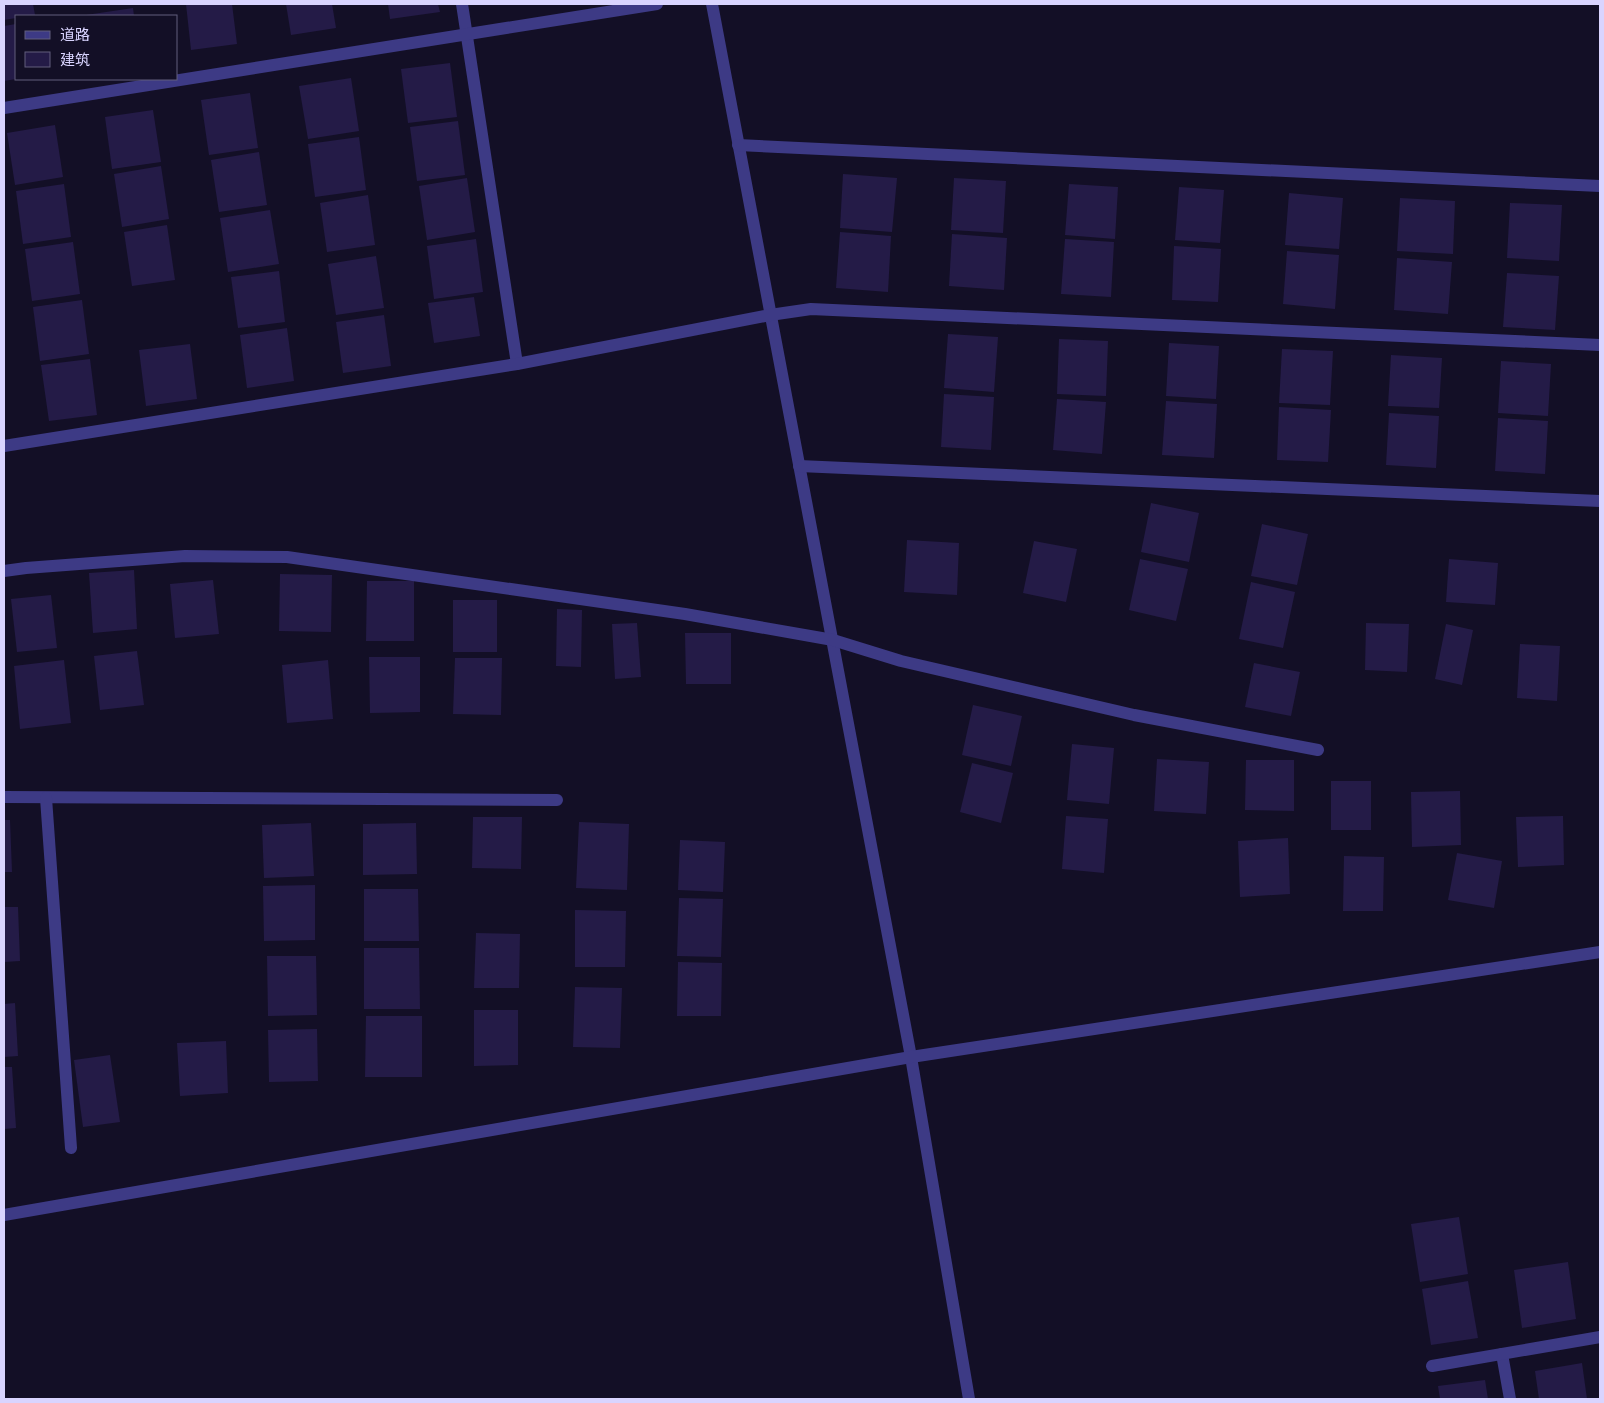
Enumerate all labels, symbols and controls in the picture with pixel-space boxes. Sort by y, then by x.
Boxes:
legend [15,15,178,80]
text: 道路 [60,25,90,44]
text: 建筑 [60,50,90,69]

